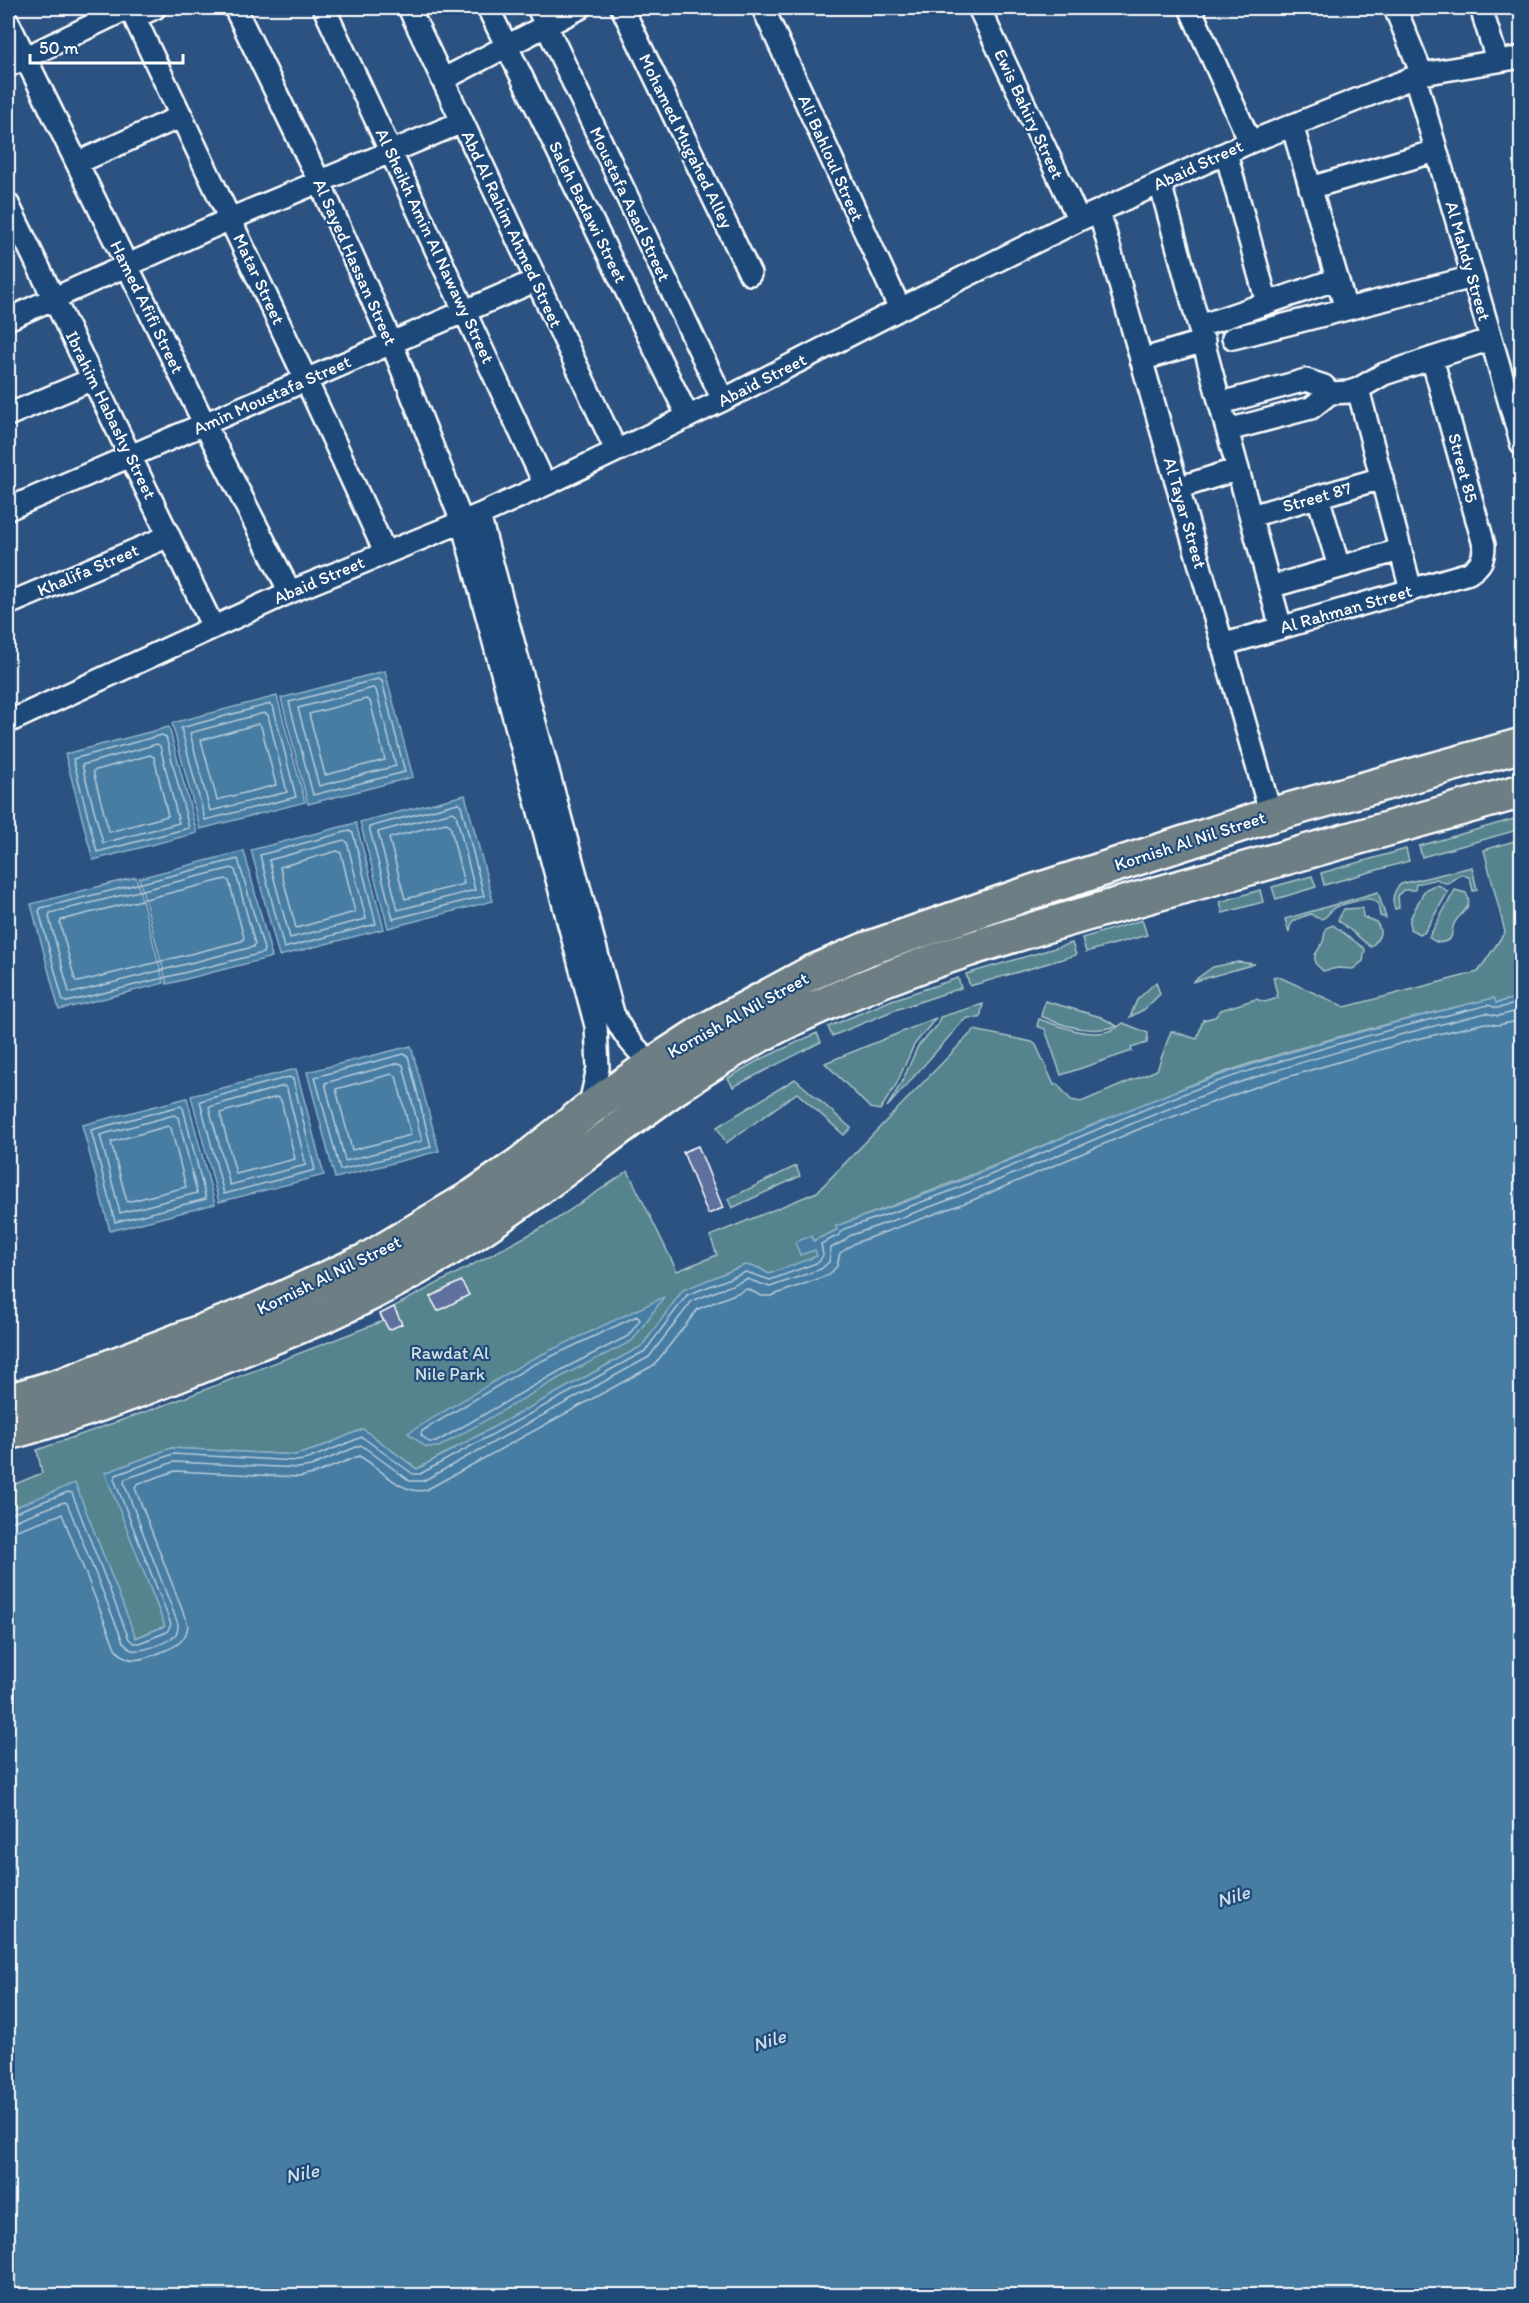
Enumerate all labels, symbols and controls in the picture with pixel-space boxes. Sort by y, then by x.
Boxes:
scale bar [30,27,183,65]
text: 50 m [39,37,79,59]
street label: Ewis Bahiry Street [989,46,1069,183]
street label: Mohamed Mugahed Alley [634,50,738,232]
street label: Ali Bahloul Street [793,91,869,225]
street label: Moustafa Asad Street [585,123,675,285]
street label: Al Sheikh Amin Al Nawawy Street [371,125,499,367]
street label: Abd Al Rahim Ahmed Street [457,127,567,331]
street label: Abaid Street [1150,135,1247,195]
street label: Saleh Badawi Street [544,137,632,287]
street label: Al Sayed Hassan Street [308,175,402,349]
street label: Al Mahdy Street [1440,199,1496,324]
street label: Matar Street [228,230,290,328]
street label: Hamed Afifi Street [105,237,189,377]
street label: Ibrahim Habashy Street [61,327,161,503]
street label: Abaid Street [714,348,810,412]
street label: Amin Moustafa Street [190,350,354,440]
street label: Street 85 [1443,431,1483,505]
street label: Al Tayar Street [1159,455,1211,571]
street label: Street 87 [1280,477,1354,517]
street label: Khalifa Street [34,539,142,601]
street label: Abaid Street [270,551,368,609]
street label: Al Rahman Street [1277,580,1415,638]
street label: Kornish Al Nil Street [1111,806,1269,876]
street label: Kornish Al Nil Street [664,967,813,1063]
street label: Kornish Al Nil Street [253,1230,405,1320]
park label: Rawdat Al Nile Park [411,1342,489,1385]
water label: Nile [1213,1879,1254,1912]
water label: Nile [749,2023,790,2056]
water label: Nile [283,2157,323,2188]

